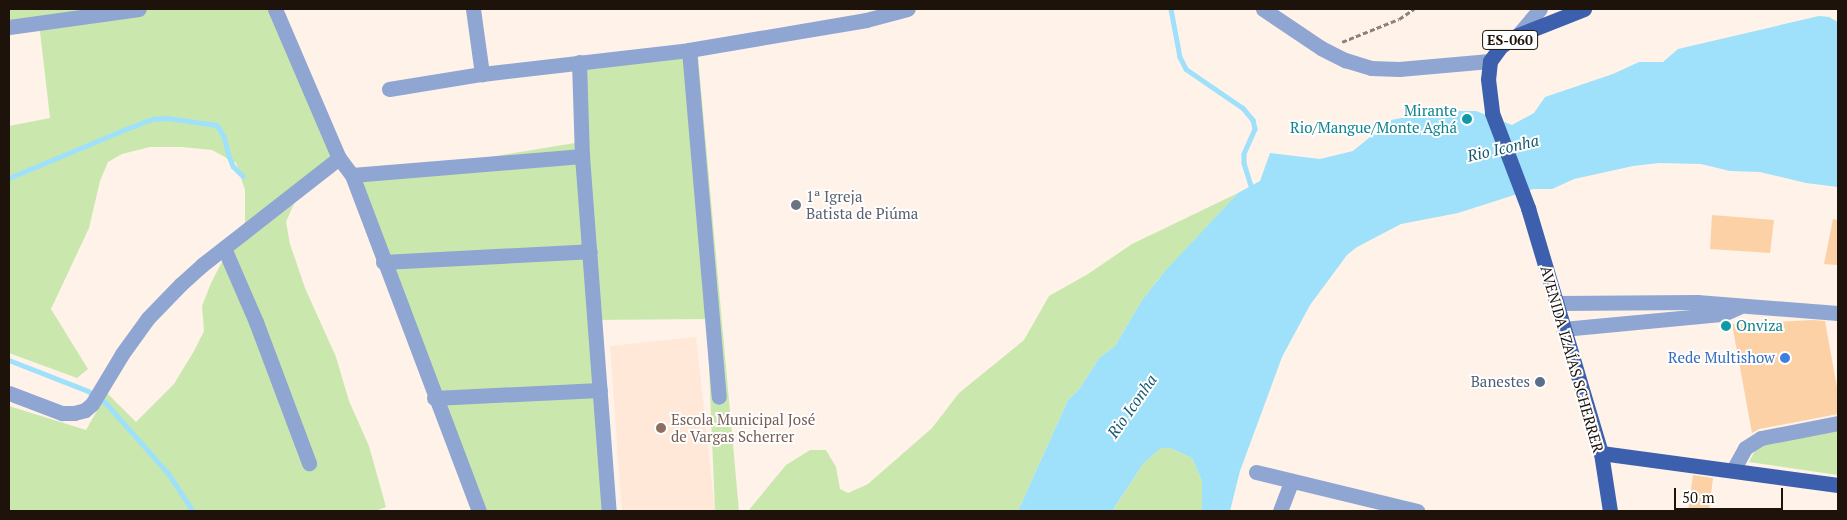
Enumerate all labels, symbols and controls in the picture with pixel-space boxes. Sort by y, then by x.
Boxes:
road number: ES-060 [1481,28,1539,52]
place label: Mirante Rio/Mangue/Monte Aghá [1290,101,1457,136]
marker: Mirante Rio/Mangue/Monte Aghá [1461,113,1473,125]
water label: Rio Iconha [1465,130,1541,166]
place label: 1ª Igreja Batista de Piúma [806,187,918,222]
marker: 1ª Igreja Batista de Piúma [790,199,802,211]
street label: AVENIDA IZAÍAS SCHERRER [1537,263,1607,455]
place label: Onviza [1736,317,1783,335]
marker: Onviza [1720,320,1732,332]
place label: Rede Multishow [1668,349,1775,367]
marker: Rede Multishow [1779,352,1791,364]
water label: Rio Iconha [1103,371,1161,441]
place label: Banestes [1471,373,1530,391]
marker: Banestes [1534,376,1546,388]
place label: Escola Municipal José de Vargas Scherrer [671,410,815,445]
marker: Escola Municipal José de Vargas Scherrer [655,422,667,434]
scale bar [1677,478,1786,510]
text: 50 m [1682,487,1715,507]

